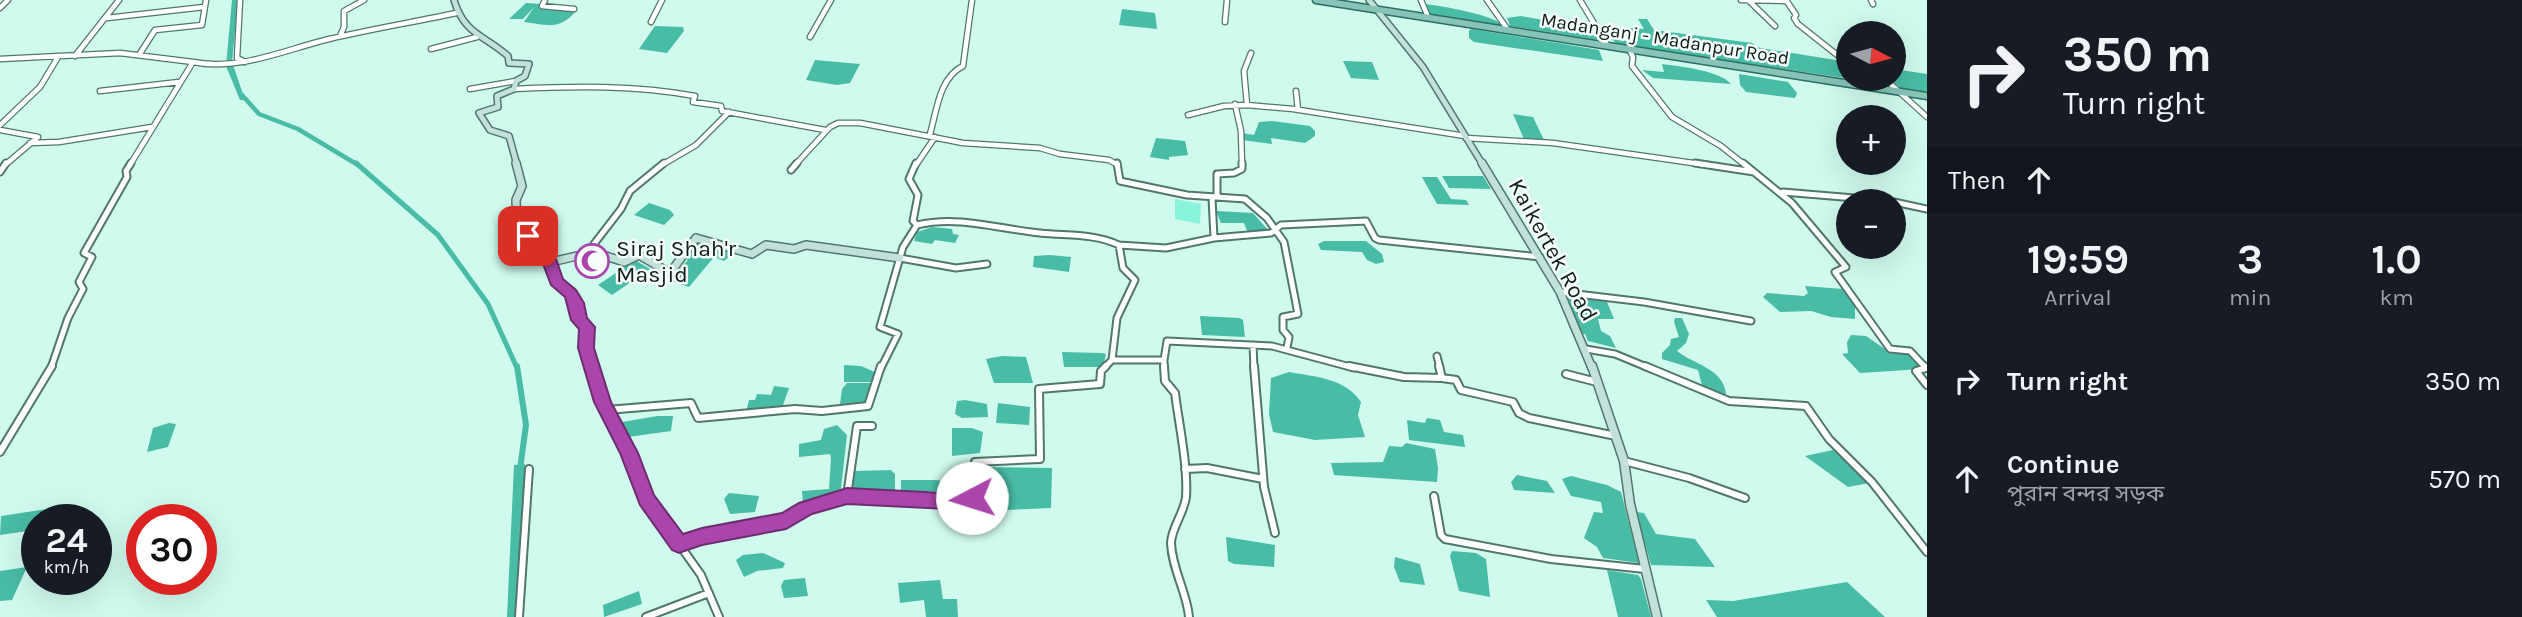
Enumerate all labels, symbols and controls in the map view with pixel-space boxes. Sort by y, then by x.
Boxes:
street label: Madanganj - Madanpur Road [1539,8,1791,70]
north arrow [1836,21,1906,91]
map controls [1836,21,1906,259]
text: 350 m [2063,26,2212,83]
icon: right [1948,28,2039,119]
text: Turn right [2063,85,2205,122]
button: + [1836,105,1906,175]
icon: ahead [2020,161,2058,199]
text: Then [1948,165,2006,196]
street label: Kaikertek Road [1503,174,1603,326]
button: − [1836,189,1906,259]
pin [498,206,558,266]
icon: arrive [509,217,547,255]
text: 19:59 [2027,234,2129,284]
text: 3 [2237,234,2263,284]
text: 1.0 [2371,234,2422,284]
place label: Siraj Shah'r Masjid [616,235,737,288]
mosque icon: Siraj Shah'r Masjid [573,242,611,280]
text: Arrival [2044,284,2112,311]
text: min [2229,284,2271,311]
text: km [2379,284,2414,311]
icon: right [1948,362,1986,400]
text: Turn right [2007,366,2128,397]
text: 350 m [2425,366,2501,397]
text: Continue [2007,449,2119,480]
icon: ahead [1948,460,1986,498]
position arrow [935,461,1009,535]
text: 570 m [2428,464,2501,495]
text: পুরান বন্দর সড়ক [2007,480,2164,507]
speed limit sign: 30 [126,504,217,595]
text: 24 [46,520,88,561]
text: km/h [44,556,89,578]

